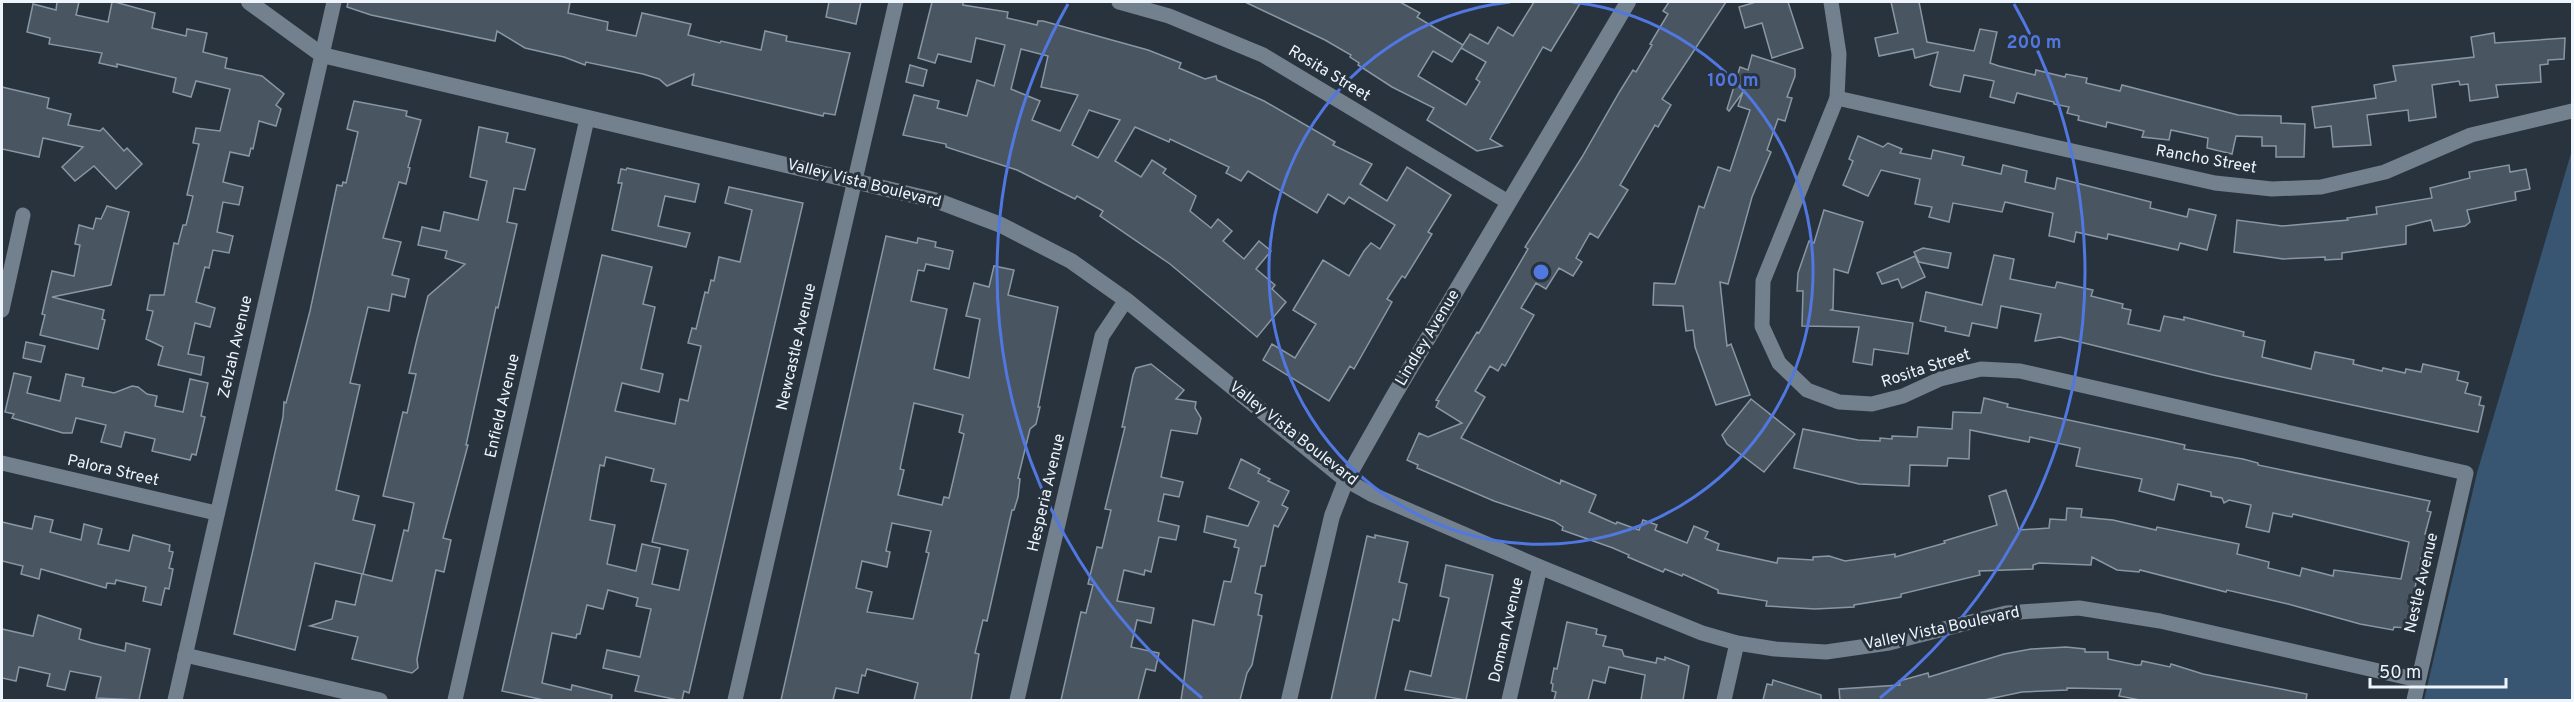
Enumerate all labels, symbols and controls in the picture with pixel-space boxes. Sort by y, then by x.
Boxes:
text: 200 m [2006,32,2062,55]
street label: Rosita Street [1284,42,1374,106]
text: 100 m [1707,70,1759,93]
street label: Rancho Street [2154,141,2258,179]
street label: Valley Vista Boulevard [785,155,943,213]
centre of rings [1531,262,1551,282]
street label: Newcastle Avenue [773,282,821,412]
street label: Lindley Avenue [1391,286,1465,390]
street label: Zelzah Avenue [214,294,258,400]
street label: Rosita Street [1879,345,1973,393]
street label: Enfield Avenue [481,352,525,460]
street label: Valley Vista Boulevard [1224,377,1362,491]
street label: Hesperia Avenue [1024,432,1070,554]
street label: Palora Street [65,451,161,491]
street label: Nestle Avenue [2401,531,2443,635]
street label: Doman Avenue [1485,575,1529,685]
street label: Valley Vista Boulevard [1863,603,2021,655]
scale bar [2370,651,2506,689]
text: 50 m [2379,662,2421,685]

